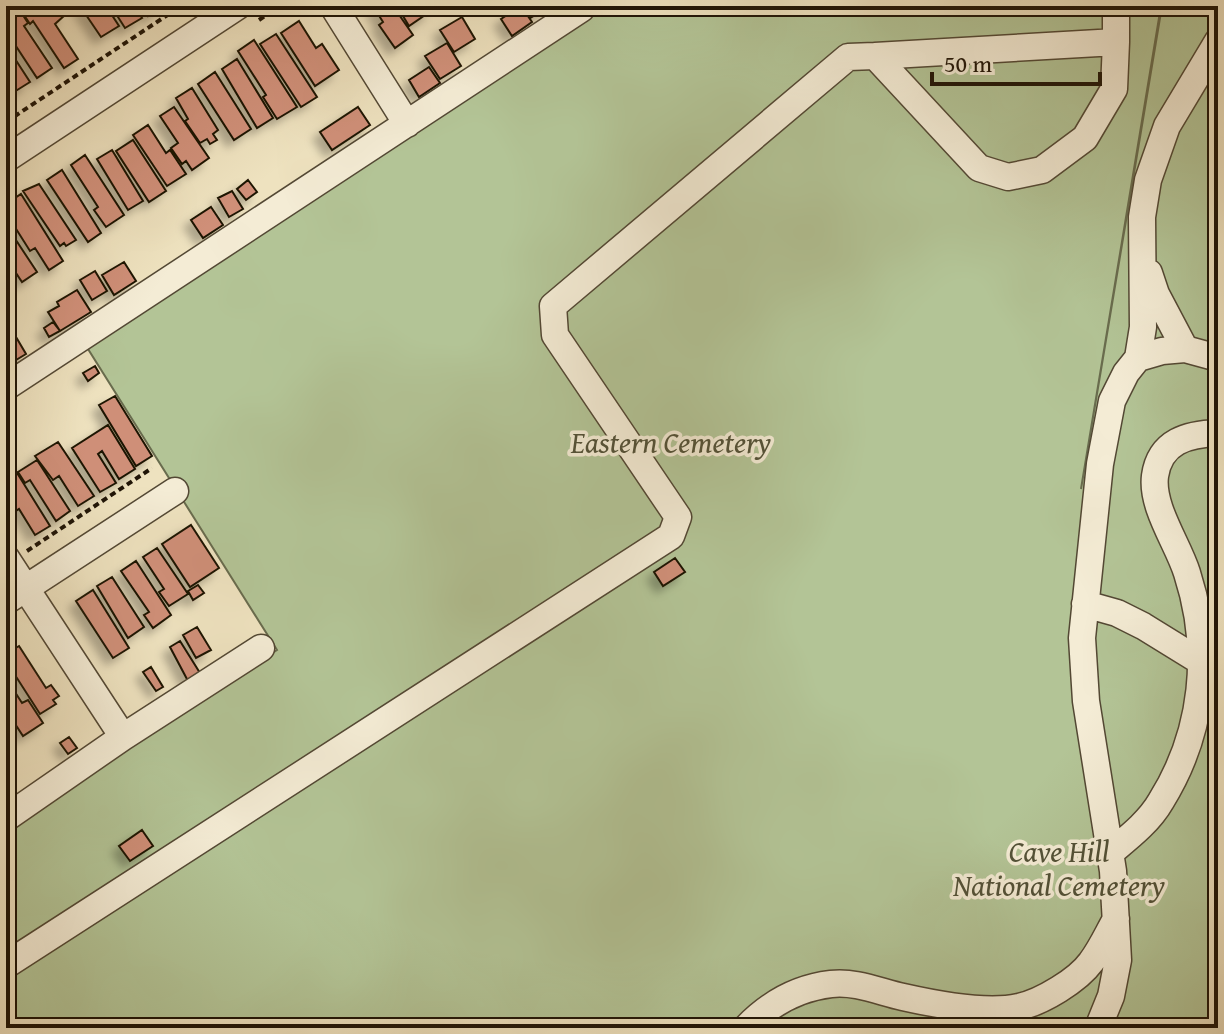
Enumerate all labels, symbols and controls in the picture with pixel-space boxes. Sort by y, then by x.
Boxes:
scale bar [932,36,1100,86]
text: 50 m [944,46,992,81]
park label: Eastern Cemetery [570,420,771,464]
park label: Cave Hill National Cemetery [952,829,1165,907]

